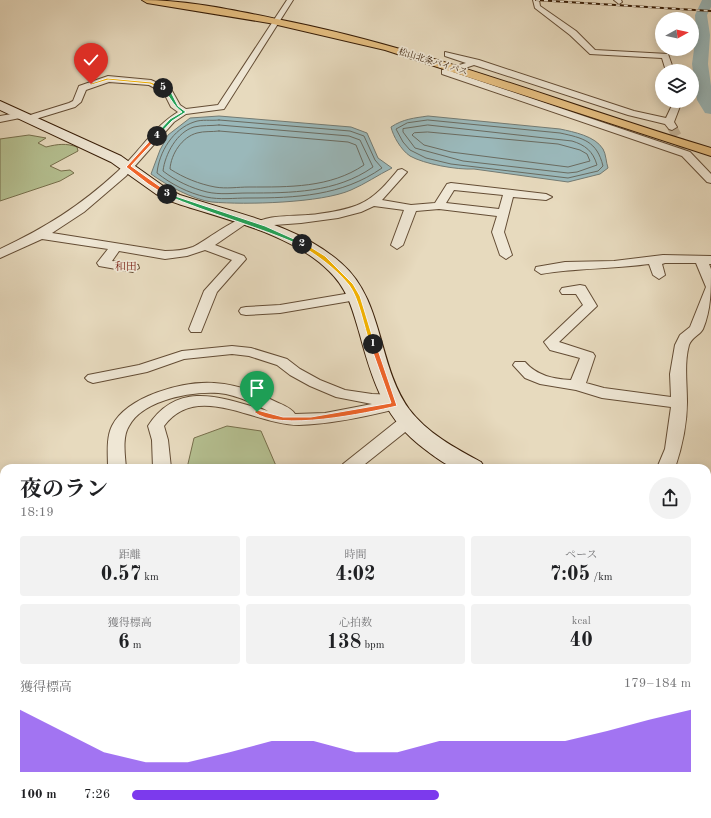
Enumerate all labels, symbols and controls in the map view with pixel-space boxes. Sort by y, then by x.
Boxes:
north arrow [655,12,699,56]
map controls [655,12,699,108]
pin [74,43,108,84]
street label: 松山北条バイパス [397,46,469,77]
icon: check [80,49,102,71]
button: layers [655,64,699,108]
pin: 5 [153,78,173,98]
text: 5 [160,82,166,93]
pin: 4 [147,126,167,146]
text: 4 [154,130,160,141]
pin: 3 [157,184,177,204]
text: 3 [164,188,170,199]
pin: 2 [292,234,312,254]
text: 2 [299,238,305,249]
district label: 和田 [115,260,137,273]
pin: 1 [363,334,383,354]
text: 1 [370,338,376,349]
pin [240,371,274,412]
icon: arrive [246,377,268,399]
button: share [649,477,691,519]
text: 夜のラン [20,479,108,501]
text: 18:19 [20,506,54,519]
text: 距離 [119,550,141,561]
text: 時間 [344,550,366,561]
text: ペース [565,550,597,561]
text: 0.57 [101,565,141,585]
text: 4:02 [335,565,376,585]
text: 7:05 [550,565,590,585]
text: km [141,572,159,583]
text: /km [590,572,613,583]
text: kcal [572,616,591,627]
text: 獲得標高 [108,618,152,629]
text: 心拍数 [339,618,372,629]
text: 40 [570,631,593,651]
text: 6 [118,633,130,653]
text: 138 [327,633,361,653]
text: m [130,640,142,651]
text: bpm [361,640,384,651]
text: 179–184 m [624,677,691,690]
text: 獲得標高 [20,681,72,694]
text: 100 m [20,788,57,801]
text: 7:26 [84,788,110,801]

